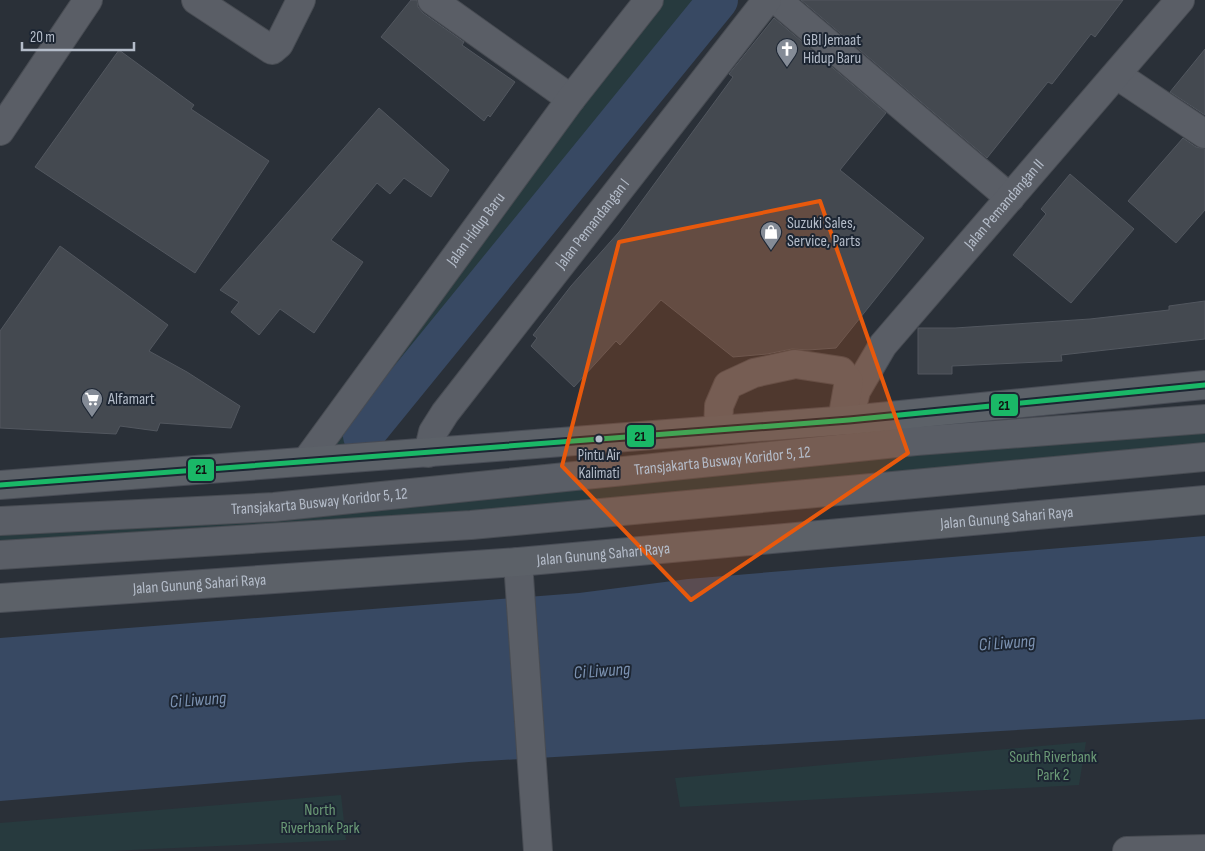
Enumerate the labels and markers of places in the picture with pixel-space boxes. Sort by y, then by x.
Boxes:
place label: GBI Jemaat Hidup Baru [803,31,861,68]
church icon: GBI Jemaat Hidup Baru [775,37,799,68]
place label: Suzuki Sales, Service, Parts [787,214,861,251]
shop icon: Suzuki Sales, Service, Parts [759,220,783,251]
supermarket icon: Alfamart [80,387,104,418]
place label: Alfamart [107,390,155,409]
marker: Pintu Air Kalimati [594,434,604,444]
place label: Pintu Air Kalimati [578,446,621,483]

